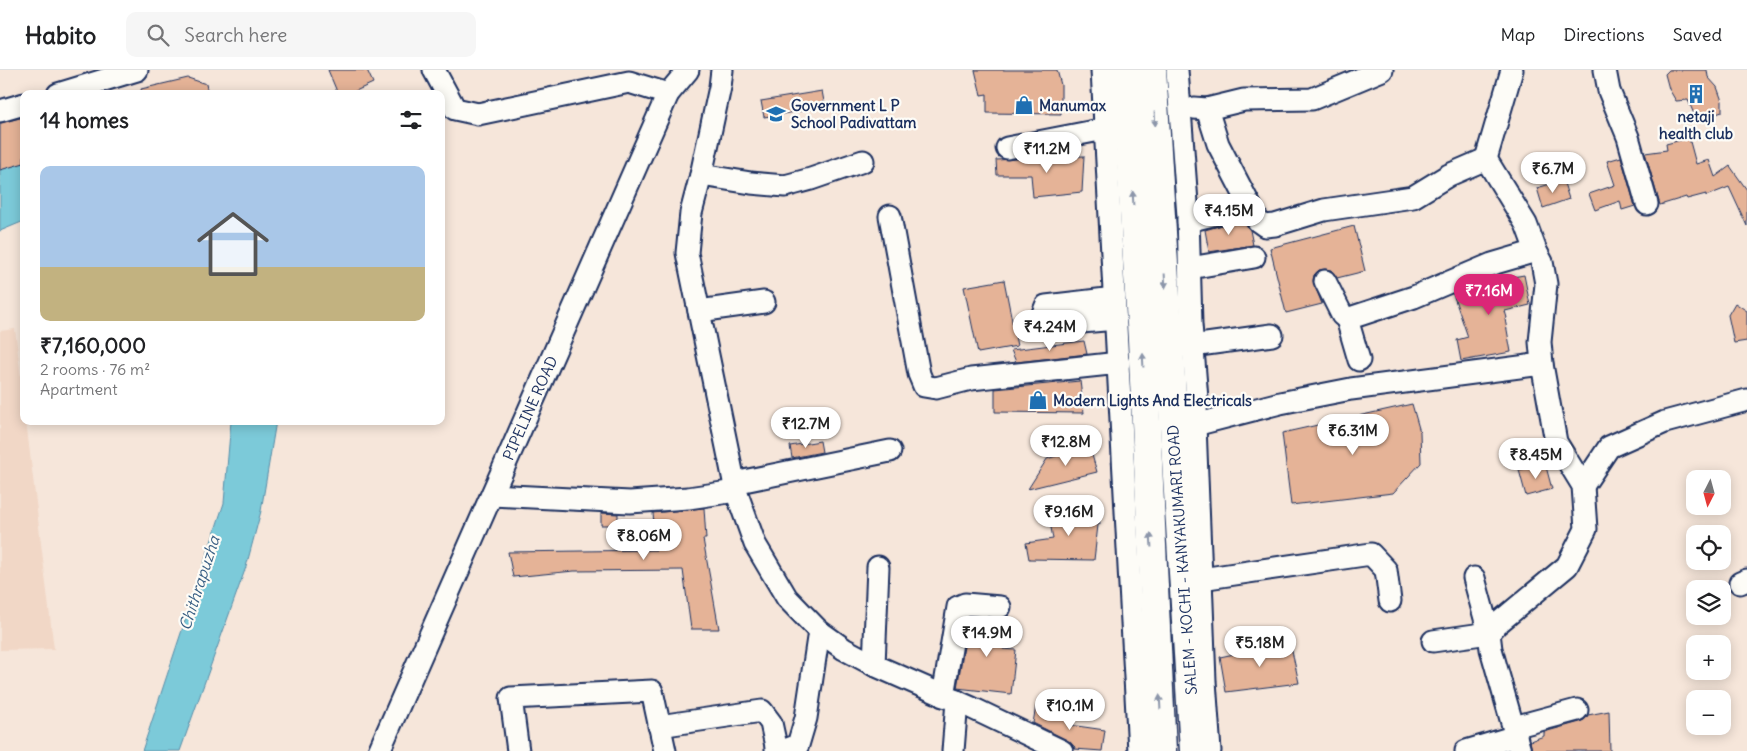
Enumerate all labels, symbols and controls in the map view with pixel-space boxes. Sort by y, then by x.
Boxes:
search box [126,12,476,57]
text: Habito [25,20,96,50]
icon: search [144,21,172,49]
text: Search here [184,23,287,47]
text: Map [1500,23,1535,46]
text: Directions [1563,23,1645,46]
text: Saved [1673,23,1722,46]
building icon: netaji health club [1685,83,1707,105]
shop icon: Manumax [1013,94,1035,116]
place label: Government L P School Padivattam [791,96,916,132]
place label: Manumax [1039,96,1107,115]
school or university icon: Government L P School Padivattam [765,103,787,125]
icon: filters [397,106,425,134]
text: 14 homes [40,107,129,134]
place label: netaji health club [1659,107,1733,143]
one-way arrow [1152,111,1160,127]
pin: ₹11.2M [1006,132,1088,174]
text: ₹11.2M [1024,138,1070,158]
pin: ₹6.7M [1518,152,1588,194]
text: ₹6.7M [1532,158,1574,178]
one-way arrow [1129,190,1137,206]
pin: ₹4.15M [1188,194,1270,236]
icon: home [188,199,278,289]
text: ₹4.15M [1204,200,1254,220]
one-way arrow [1162,273,1170,289]
pin: ₹7.16M [1448,274,1530,316]
text: ₹7.16M [1465,280,1513,300]
pin: ₹4.24M [1009,310,1091,352]
text: ₹4.24M [1024,316,1076,336]
text: ₹7,160,000 [40,332,146,359]
one-way arrow [1138,352,1146,368]
street label: PIPELINE ROAD [499,353,561,463]
text: 2 rooms · 76 m² [40,359,150,379]
text: Apartment [40,379,118,399]
shop icon: Modern Lights And Electricals [1027,389,1049,411]
place label: Modern Lights And Electricals [1053,391,1252,411]
pin: ₹12.7M [765,406,847,449]
text: ₹12.7M [782,413,830,433]
pin: ₹6.31M [1312,414,1394,456]
text: ₹6.31M [1328,420,1378,440]
pin: ₹12.8M [1025,424,1107,467]
street label: SALEM - KOCHI - KANYAKUMARI ROAD [1163,424,1201,696]
text: ₹12.8M [1041,431,1091,451]
pin: ₹8.45M [1495,438,1577,480]
text: ₹8.45M [1510,444,1562,464]
north arrow [1686,470,1731,515]
map controls [1686,470,1731,735]
pin: ₹9.16M [1028,494,1110,537]
text: ₹9.16M [1044,501,1094,521]
pin: ₹8.06M [603,518,685,561]
text: ₹8.06M [617,525,671,545]
button: locate [1686,525,1731,570]
one-way arrow [1147,532,1155,548]
water label: Chithrapuzha [174,533,224,633]
button: layers [1686,580,1731,625]
pin: ₹14.9M [946,616,1028,658]
text: ₹14.9M [962,622,1012,642]
pin: ₹5.18M [1219,626,1301,668]
text: ₹5.18M [1235,632,1285,652]
button: + [1686,635,1731,680]
pin: ₹10.1M [1029,688,1111,731]
button: − [1686,690,1731,735]
one-way arrow [1155,694,1163,710]
text: ₹10.1M [1046,695,1094,715]

